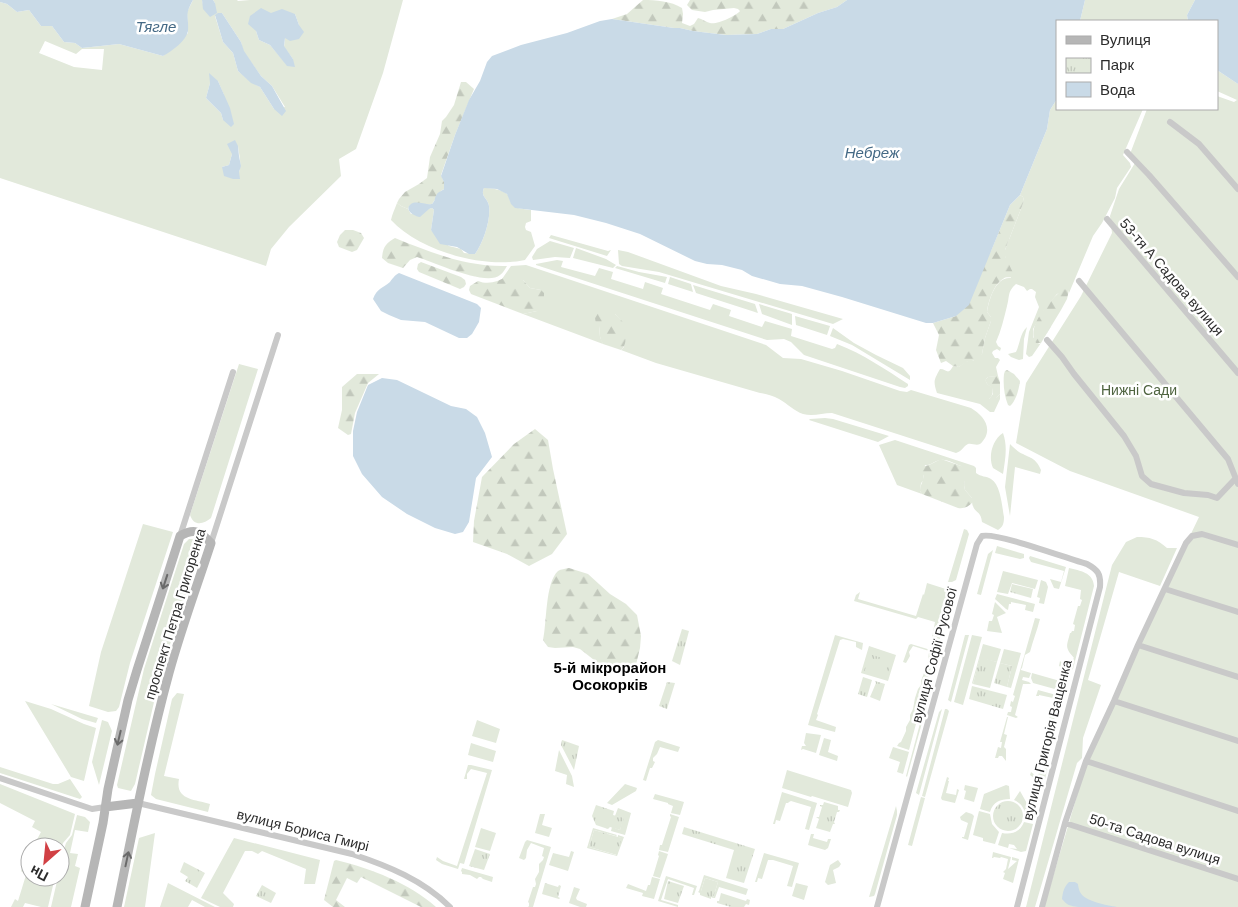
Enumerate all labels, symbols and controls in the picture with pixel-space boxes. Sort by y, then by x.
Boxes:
water label: Тягле [136,18,176,35]
legend [1056,20,1218,110]
text: Вулиця [1100,31,1151,48]
text: Парк [1100,56,1134,73]
text: Вода [1100,81,1136,98]
water label: Небреж [845,144,900,161]
street label: 53-тя А Садова вулиця [1117,215,1227,339]
park label: Нижні Сади [1101,382,1177,398]
street label: проспект Петра Григоренка [141,526,209,701]
one-way arrow [159,574,169,590]
street label: вулиця Софії Русової [908,585,960,725]
street label: вулиця Григорія Ващенка [1019,658,1075,822]
district label: 5-й мікрорайон Осокорків [554,659,666,693]
one-way arrow [114,729,123,745]
street label: вулиця Бориса Гмирі [235,806,371,854]
street label: 50-та Садова вулиця [1088,810,1222,868]
north arrow [20,837,70,887]
one-way arrow [122,852,132,868]
text: Пн [27,862,51,885]

